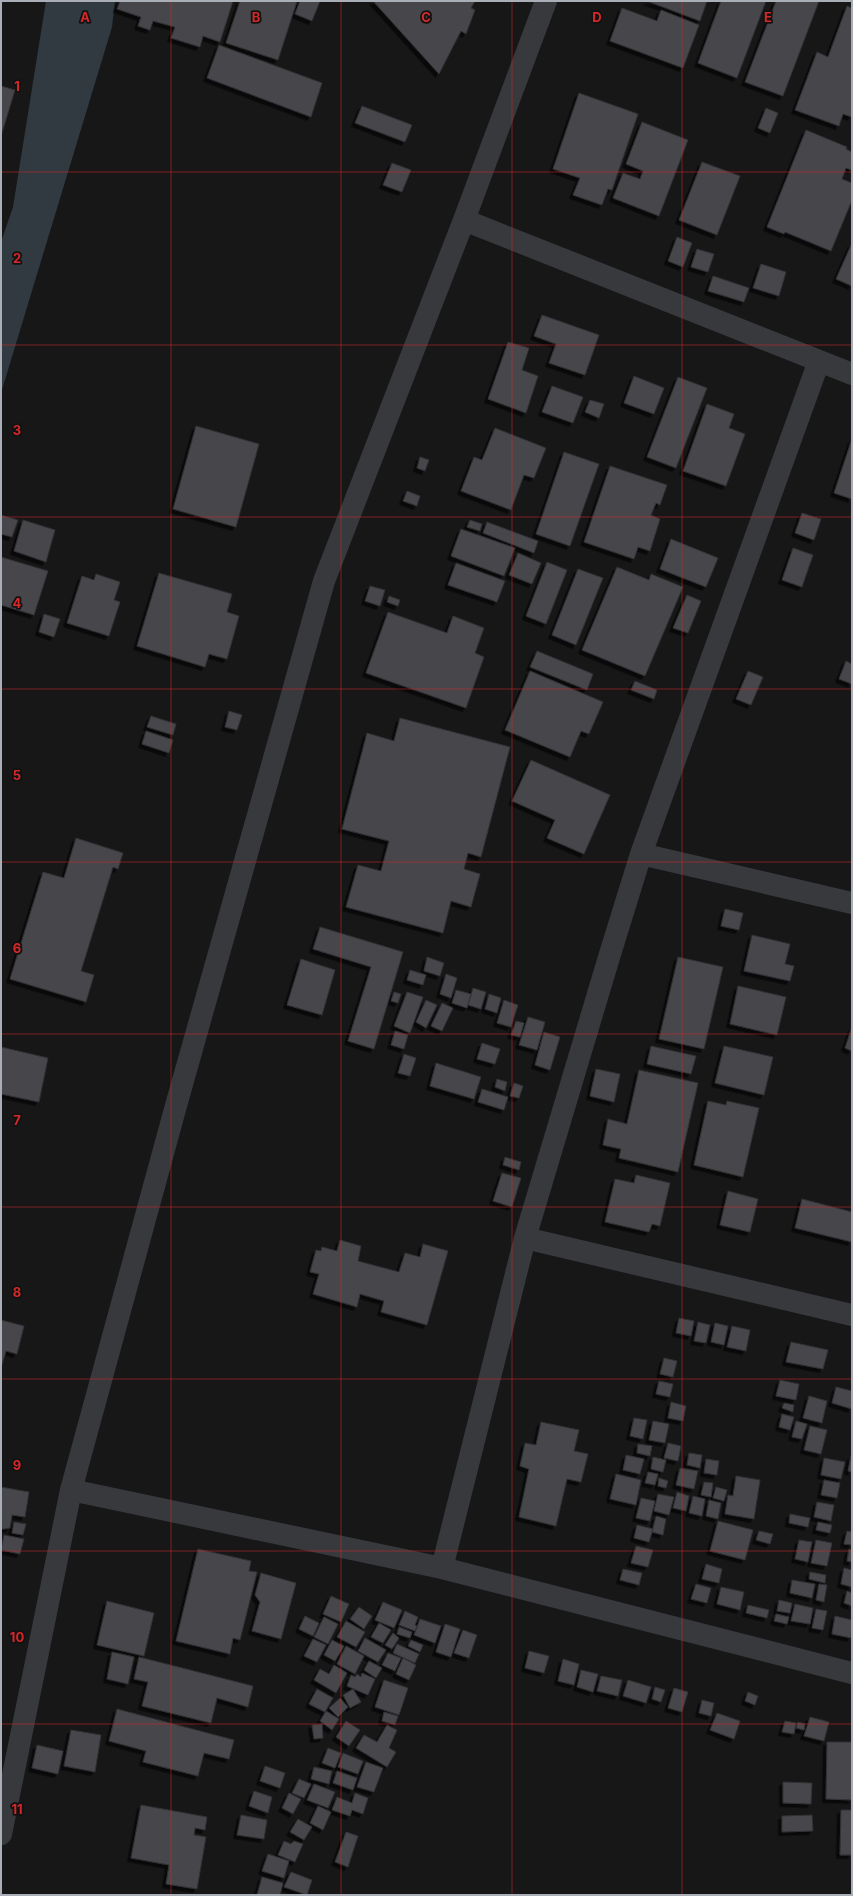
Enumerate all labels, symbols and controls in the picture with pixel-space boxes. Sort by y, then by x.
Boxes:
text: A [80,9,90,25]
text: B [252,9,261,25]
text: C [421,9,431,25]
text: D [592,9,602,25]
text: E [764,9,772,25]
text: 1 [14,78,20,94]
text: 2 [13,250,21,266]
text: 3 [13,422,21,438]
text: 4 [13,595,22,611]
text: 5 [13,767,21,783]
text: 6 [13,940,21,956]
text: 7 [13,1112,21,1128]
text: 8 [13,1284,21,1300]
text: 9 [13,1457,21,1473]
text: 10 [10,1629,24,1645]
text: 11 [11,1801,23,1817]

